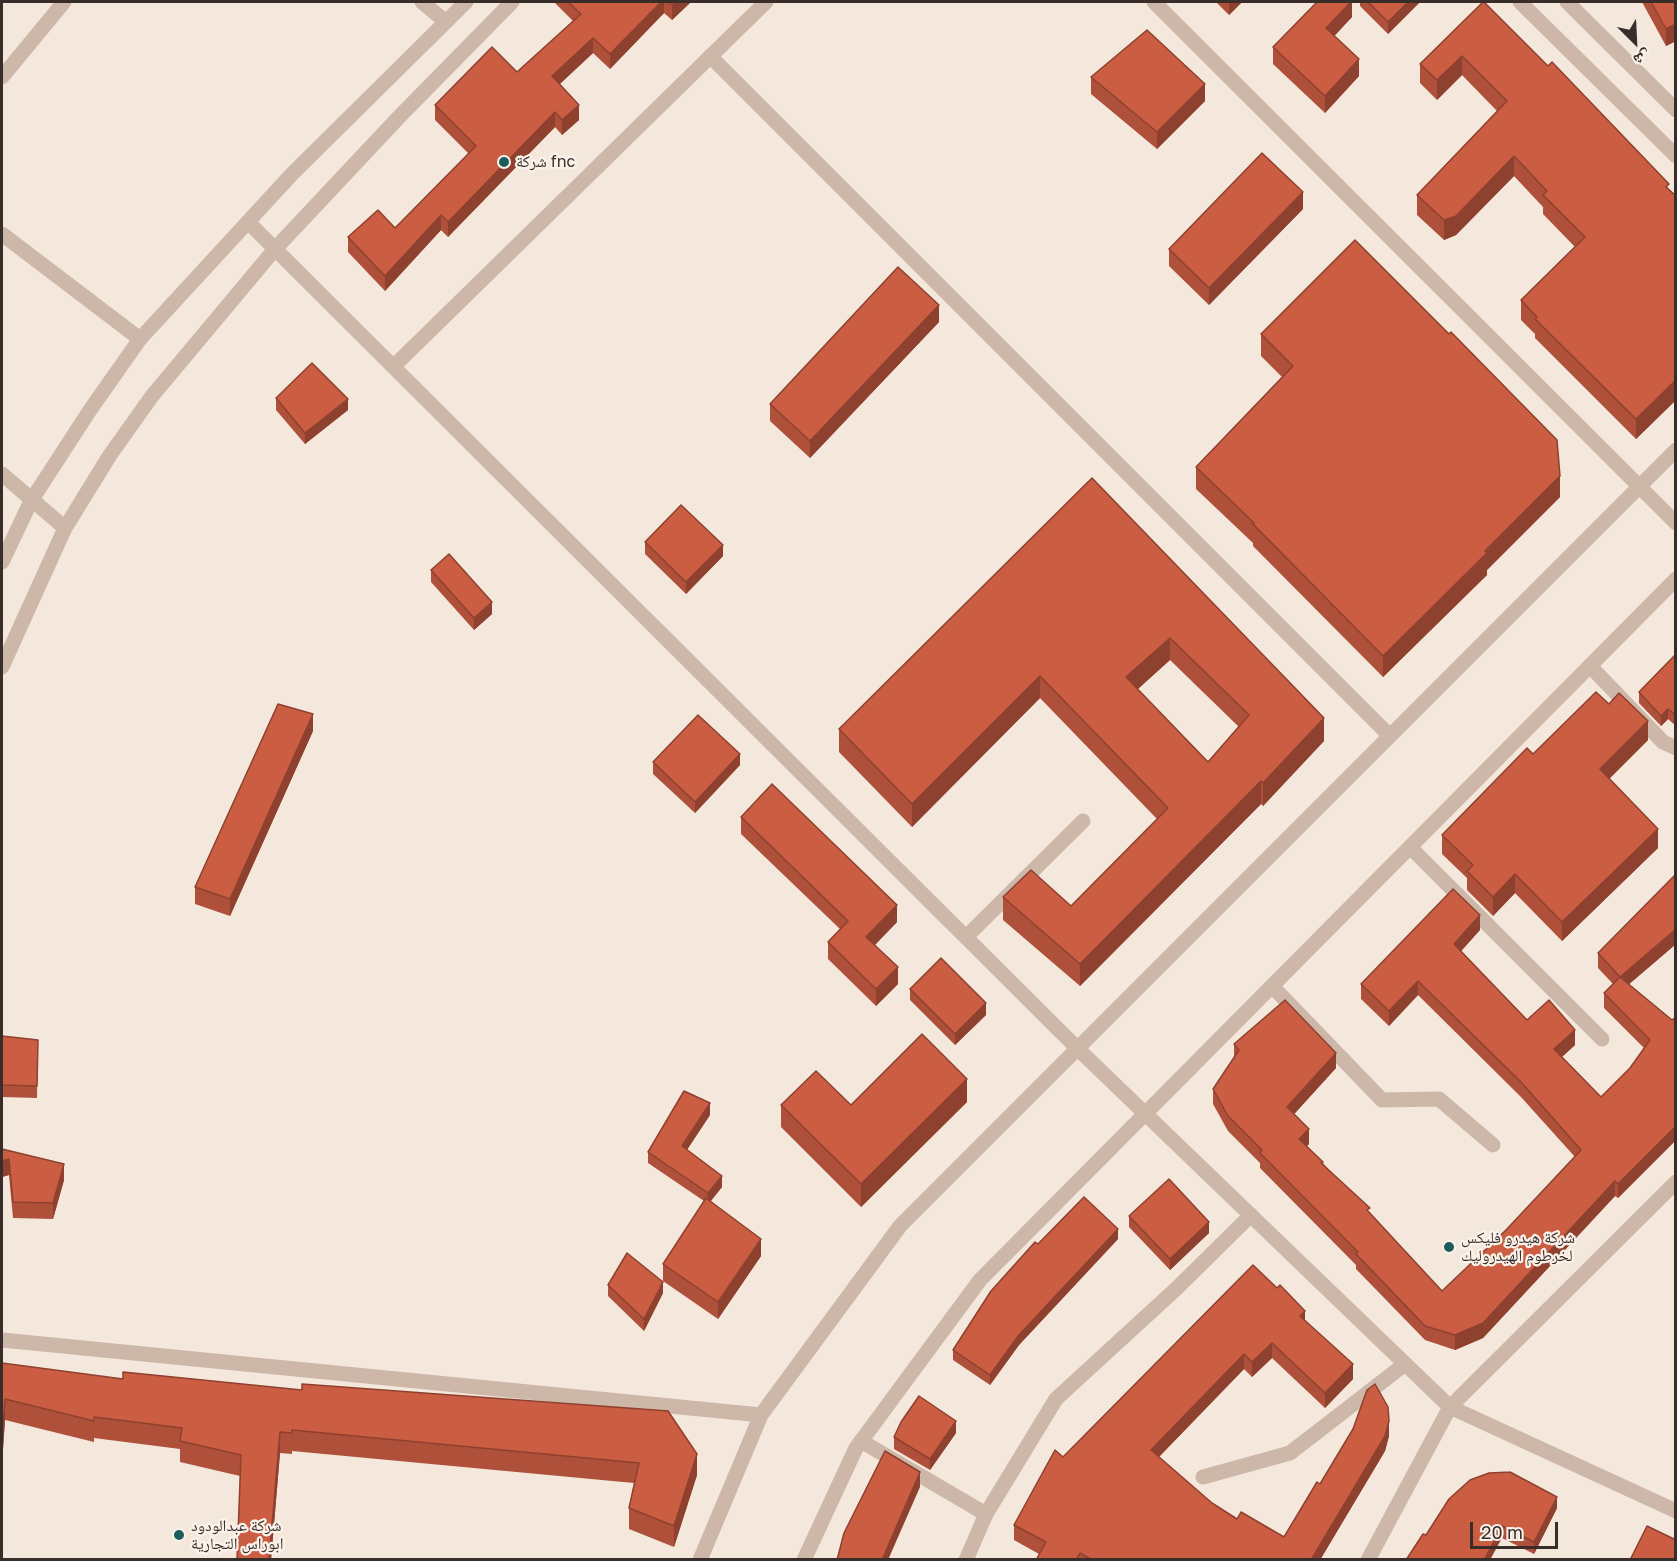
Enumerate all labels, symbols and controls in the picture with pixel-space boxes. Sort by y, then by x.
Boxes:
north arrow [1605,12,1665,72]
text: ش [1631,46,1654,71]
place label: شركة fnc [516,152,575,172]
marker: شركة fnc [497,155,511,169]
place label: شركة هيدرو فليكس لخرطوم الهيدروليك [1461,1228,1575,1266]
marker: شركة هيدرو فليكس لخرطوم الهيدروليك [1442,1240,1456,1254]
scale bar [1473,1510,1562,1548]
place label: شركة عبدالودود ابوراس التجارية [191,1516,283,1554]
text: 20 m [1481,1521,1523,1543]
marker: شركة عبدالودود ابوراس التجارية [172,1528,186,1542]

